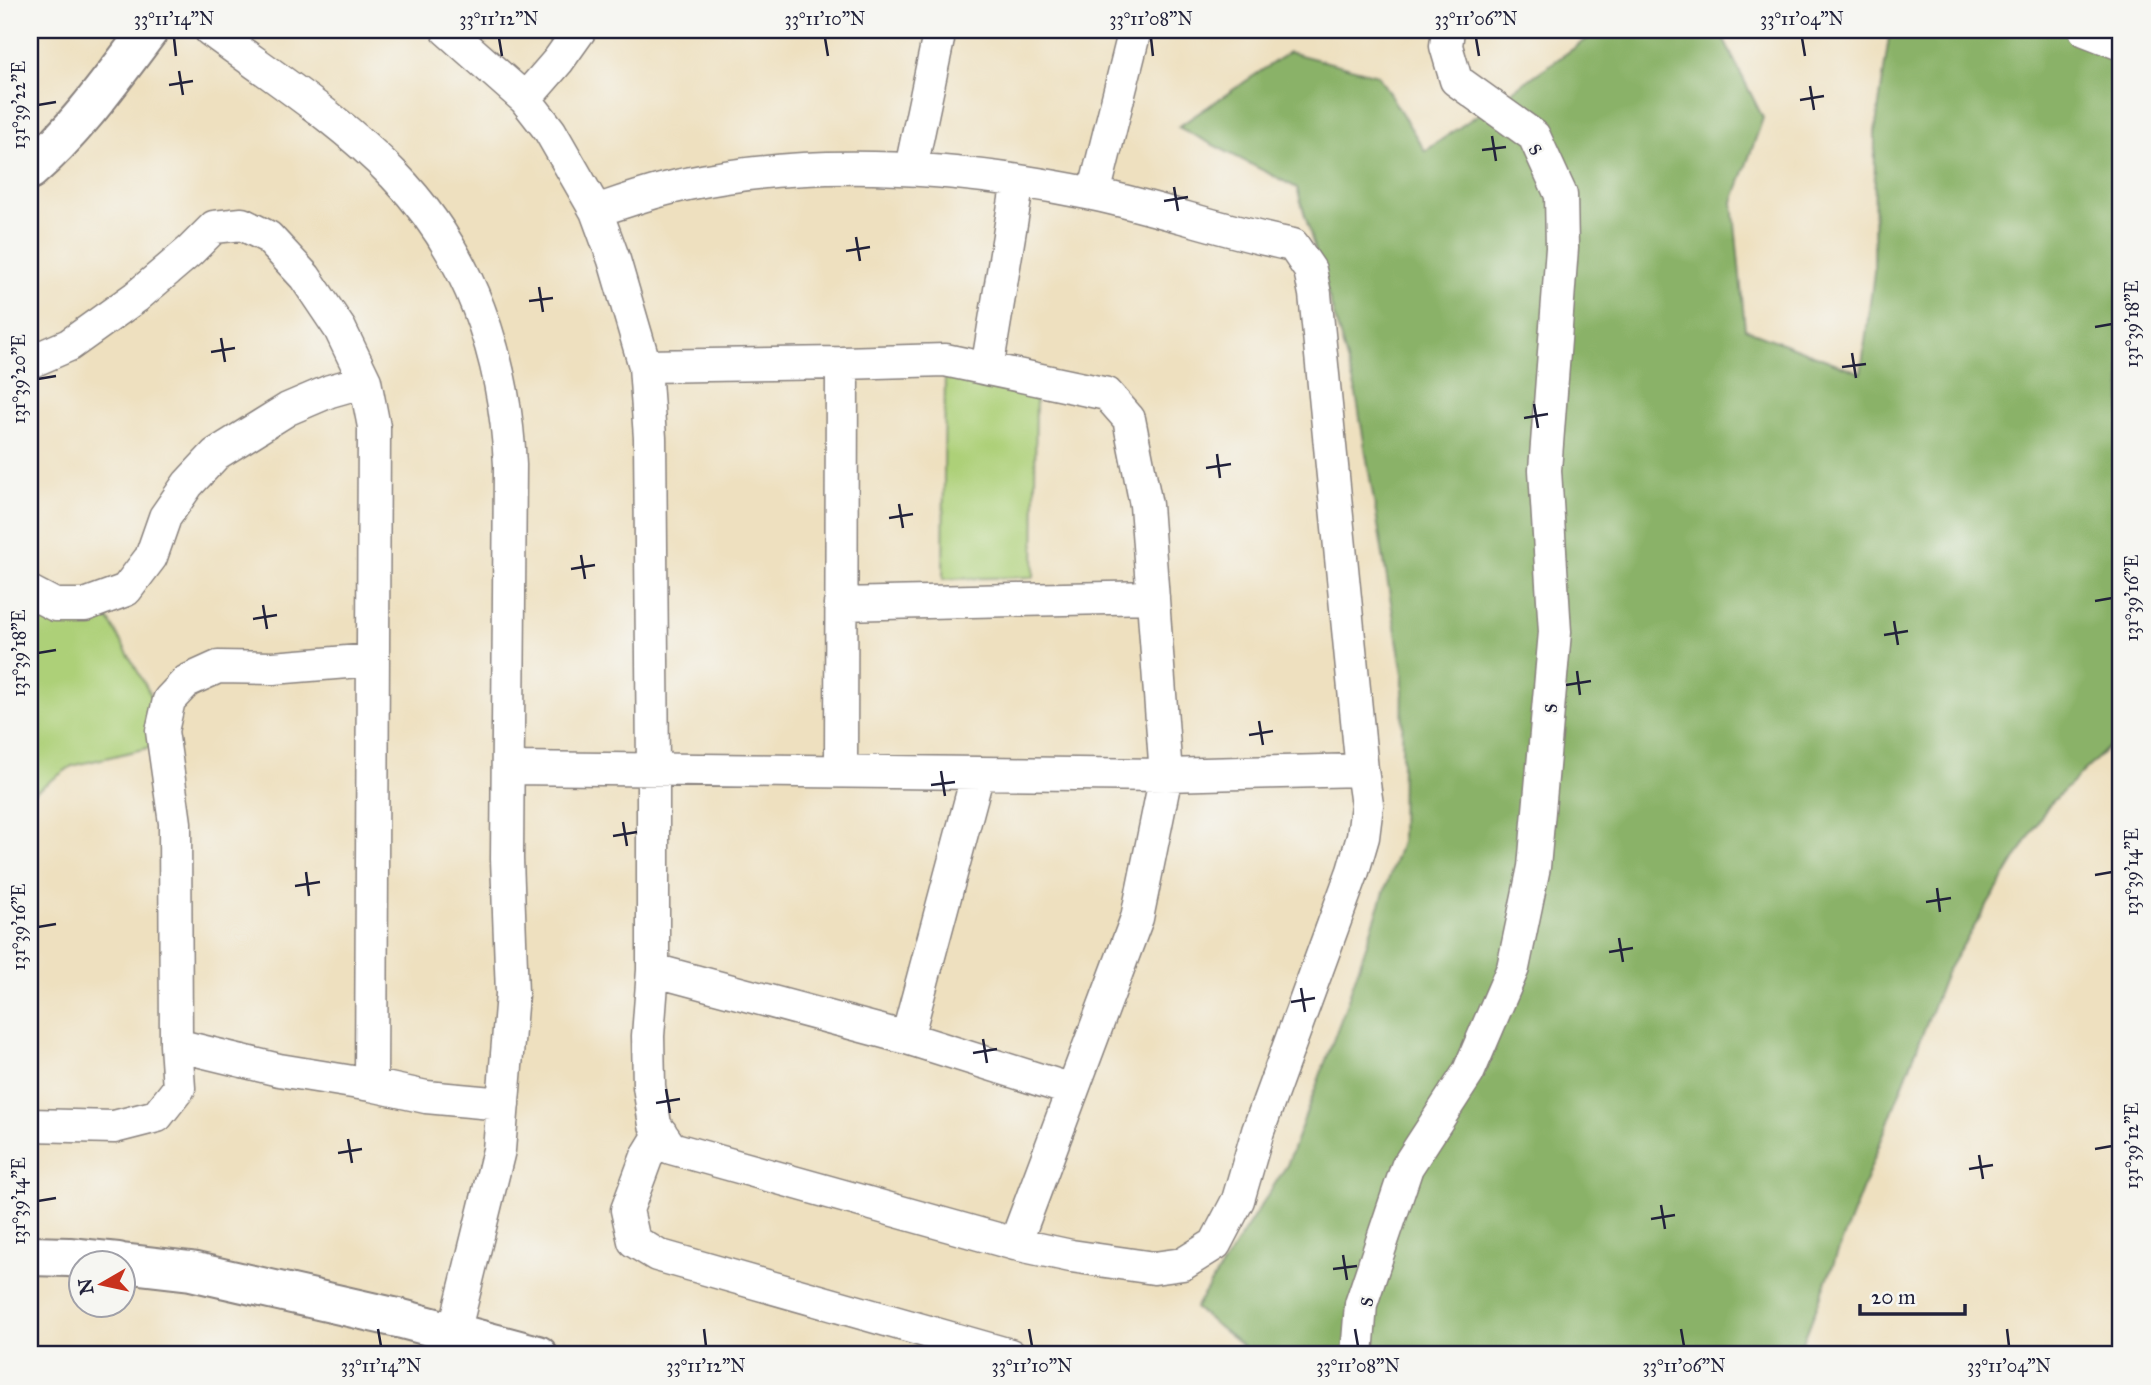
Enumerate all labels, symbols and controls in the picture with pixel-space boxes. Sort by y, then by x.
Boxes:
text: 33°11'14"N [134,8,214,30]
text: 33°11'12"N [459,8,539,30]
text: 33°11'10"N [785,8,865,30]
text: 33°11'08"N [1109,8,1193,30]
text: 33°11'06"N [1435,8,1517,30]
text: 33°11'04"N [1760,8,1844,30]
text: 131°39'22"E [8,61,30,149]
street label: s [1522,136,1554,160]
text: 131°39'18"E [2121,280,2143,368]
text: 131°39'20"E [8,334,30,424]
text: 131°39'16"E [2121,554,2143,641]
text: 131°39'18"E [8,609,30,697]
street label: s [1532,702,1564,714]
text: 131°39'14"E [2121,828,2143,916]
text: 131°39'16"E [8,883,30,970]
text: 131°39'12"E [2121,1103,2143,1189]
text: 131°39'14"E [8,1157,30,1245]
north arrow [66,1248,136,1318]
scale bar [1860,1273,1966,1317]
text: N [73,1277,98,1296]
text: 20 m [1871,1284,1916,1310]
street label: s [1347,1293,1381,1309]
text: 33°11'14"N [341,1355,421,1377]
text: 33°11'12"N [666,1355,746,1377]
text: 33°11'10"N [992,1355,1072,1377]
text: 33°11'08"N [1316,1355,1400,1377]
text: 33°11'06"N [1643,1355,1725,1377]
text: 33°11'04"N [1967,1355,2051,1377]

